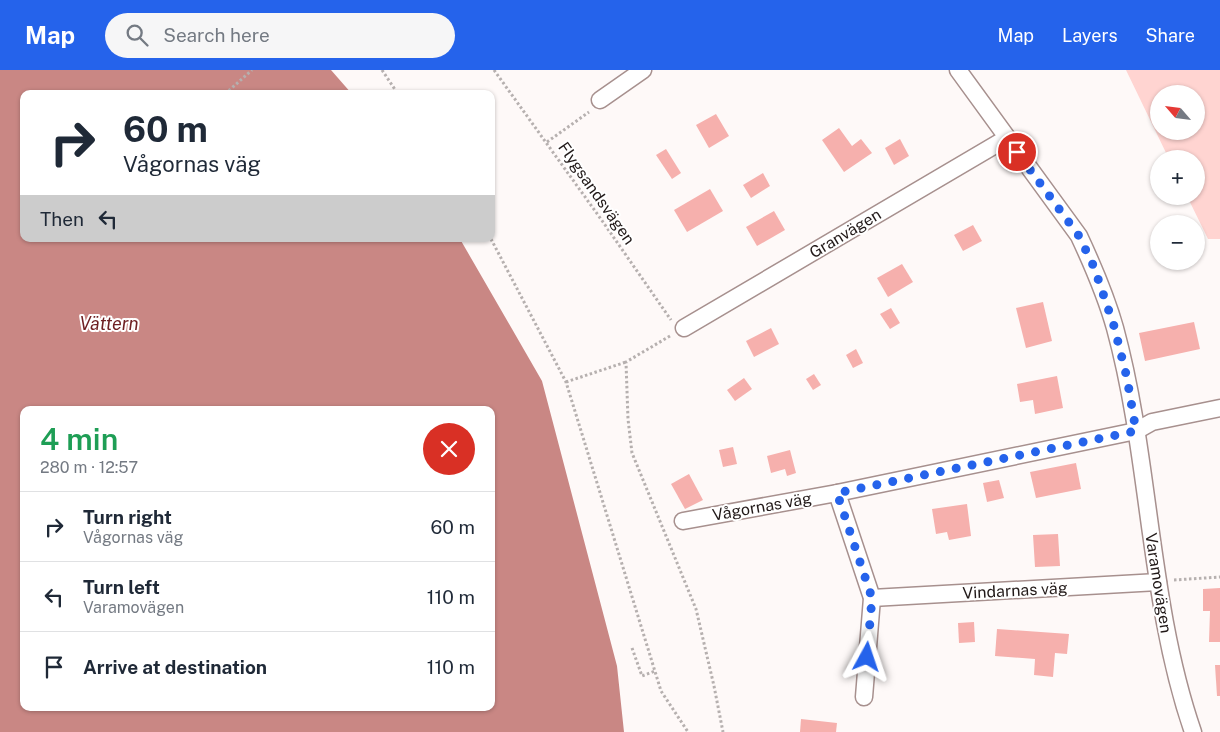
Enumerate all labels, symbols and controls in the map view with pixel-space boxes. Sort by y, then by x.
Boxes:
search box [105,13,455,58]
text: Map [25,21,75,49]
icon: search [123,21,151,49]
text: Search here [163,24,270,46]
text: Map [998,25,1034,46]
text: Layers [1062,25,1118,46]
text: Share [1146,25,1195,46]
north arrow [1150,85,1205,140]
map controls [1150,85,1205,270]
text: 60 m [123,109,208,150]
icon: right [40,110,105,175]
pin [996,131,1038,173]
street label: Flygsandsvägen [554,138,639,248]
icon: arrive [1003,138,1031,166]
button: + [1150,150,1205,205]
text: Vågornas väg [123,151,261,177]
icon: left [94,205,122,233]
street label: Granvägen [806,205,885,262]
text: Then [40,208,84,230]
button: − [1150,215,1205,270]
water label: Vättern [79,313,139,334]
text: 4 min [40,421,118,457]
button: close [423,423,475,475]
text: 280 m · 12:57 [40,458,138,477]
street label: Vågornas väg [711,488,813,525]
text: Turn right [83,506,172,528]
icon: right [40,513,68,541]
text: 60 m [431,516,475,538]
text: Vågornas väg [83,528,183,547]
street label: Varamovägen [1141,532,1176,635]
text: Turn left [83,576,160,598]
street label: Vindarnas väg [962,578,1068,603]
icon: left [40,583,68,611]
text: 110 m [427,586,475,608]
text: Varamovägen [83,598,184,617]
position arrow [840,630,892,682]
icon: arrive [40,653,68,681]
text: Arrive at destination [83,656,267,678]
text: 110 m [427,656,475,678]

